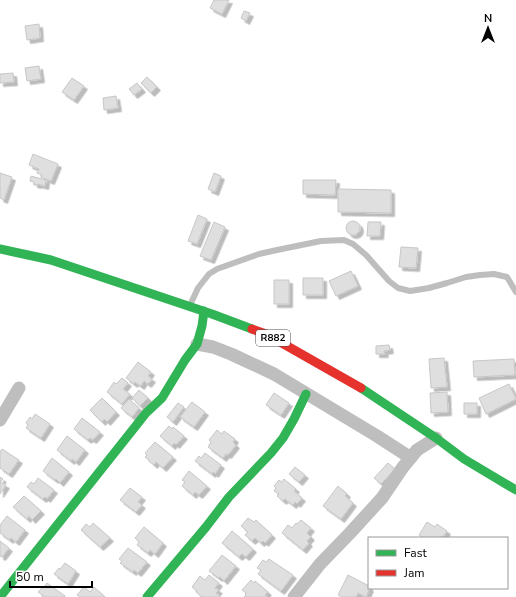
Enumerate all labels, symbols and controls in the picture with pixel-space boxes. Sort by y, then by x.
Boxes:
north arrow [468,8,508,48]
text: N [484,11,492,26]
road number: R882 [256,330,290,346]
legend [368,537,508,589]
text: Fast [404,545,427,561]
scale bar [10,563,92,589]
text: Jam [403,565,425,581]
text: 50 m [16,569,44,585]

